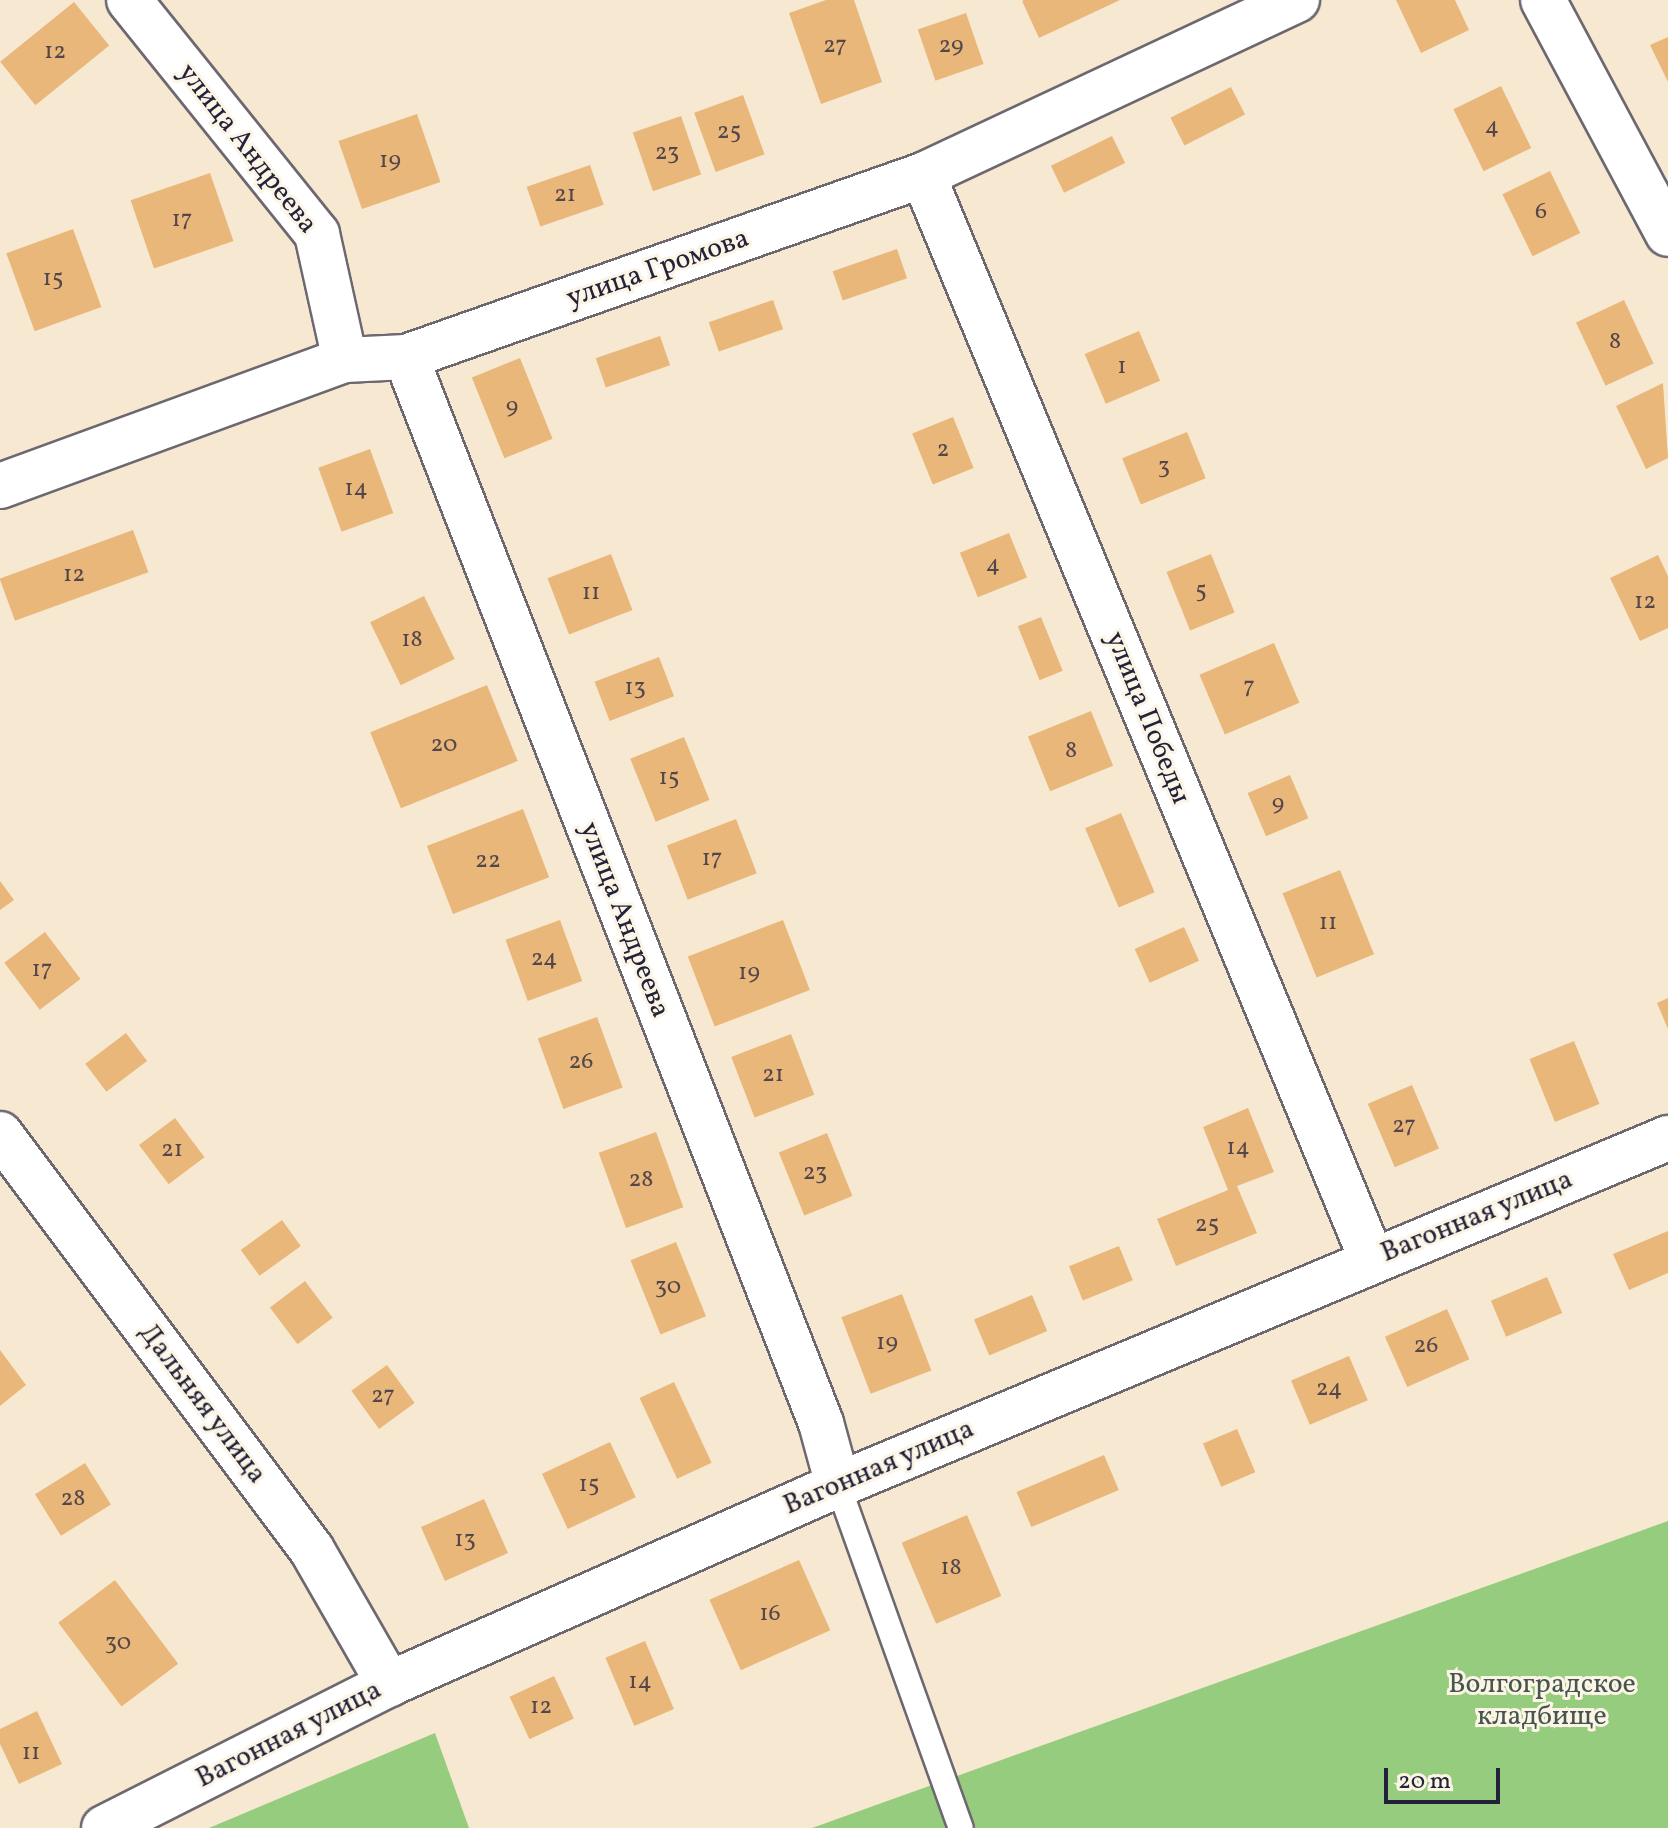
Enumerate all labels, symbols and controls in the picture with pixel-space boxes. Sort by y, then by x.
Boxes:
house number: 27 [823,33,847,61]
house number: 29 [938,33,964,61]
house number: 12 [44,39,66,67]
street label: улица Андреева [170,57,324,241]
house number: 4 [1485,114,1499,142]
house number: 25 [717,119,741,147]
house number: 23 [655,140,679,168]
house number: 19 [379,148,401,176]
house number: 21 [554,182,576,210]
house number: 6 [1535,199,1547,227]
house number: 17 [172,207,192,235]
street label: улица Громова [562,222,754,316]
house number: 15 [43,266,63,294]
house number: 8 [1609,329,1621,357]
house number: 1 [1117,354,1127,382]
house number: 9 [506,394,518,422]
house number: 2 [937,437,949,465]
house number: 3 [1158,454,1170,482]
house number: 14 [344,476,368,504]
house number: 4 [986,552,1000,580]
house number: 12 [63,562,85,590]
house number: 5 [1195,578,1207,606]
house number: 11 [582,580,600,608]
house number: 12 [1634,589,1656,617]
house number: 18 [401,627,423,655]
street label: улица Победы [1097,627,1197,809]
house number: 7 [1243,674,1255,702]
house number: 13 [624,675,646,703]
house number: 20 [430,732,458,760]
house number: 8 [1065,738,1077,766]
house number: 15 [659,765,679,793]
house number: 9 [1272,791,1284,819]
street label: улица Андреева [571,817,677,1023]
house number: 17 [702,846,722,874]
house number: 22 [475,848,501,876]
house number: 11 [1319,910,1337,938]
house number: 24 [531,946,557,974]
house number: 17 [32,957,52,985]
house number: 19 [738,960,760,988]
house number: 26 [568,1049,594,1077]
house number: 21 [762,1062,784,1090]
house number: 27 [1392,1113,1416,1141]
house number: 14 [1226,1135,1250,1163]
house number: 21 [161,1137,183,1165]
house number: 23 [803,1160,827,1188]
street label: Вагонная улица [1376,1163,1578,1271]
house number: 28 [628,1167,654,1195]
house number: 25 [1195,1212,1219,1240]
house number: 30 [655,1274,681,1302]
street label: Дальняя улица [131,1317,273,1491]
house number: 19 [876,1330,898,1358]
house number: 26 [1413,1333,1439,1361]
house number: 24 [1316,1376,1342,1404]
house number: 27 [371,1383,395,1411]
street label: Вагонная улица [778,1413,980,1523]
house number: 15 [579,1472,599,1500]
house number: 28 [60,1486,86,1514]
house number: 13 [454,1527,476,1555]
house number: 18 [940,1555,962,1583]
house number: 16 [759,1601,781,1629]
house number: 30 [105,1630,131,1658]
park label: Волгоградское кладбище [1448,1668,1636,1734]
house number: 14 [628,1669,652,1697]
street label: Вагонная улица [190,1674,388,1796]
house number: 12 [530,1694,552,1722]
house number: 11 [22,1740,40,1768]
scale bar [1388,1752,1504,1802]
text: 20 m [1398,1765,1451,1799]

